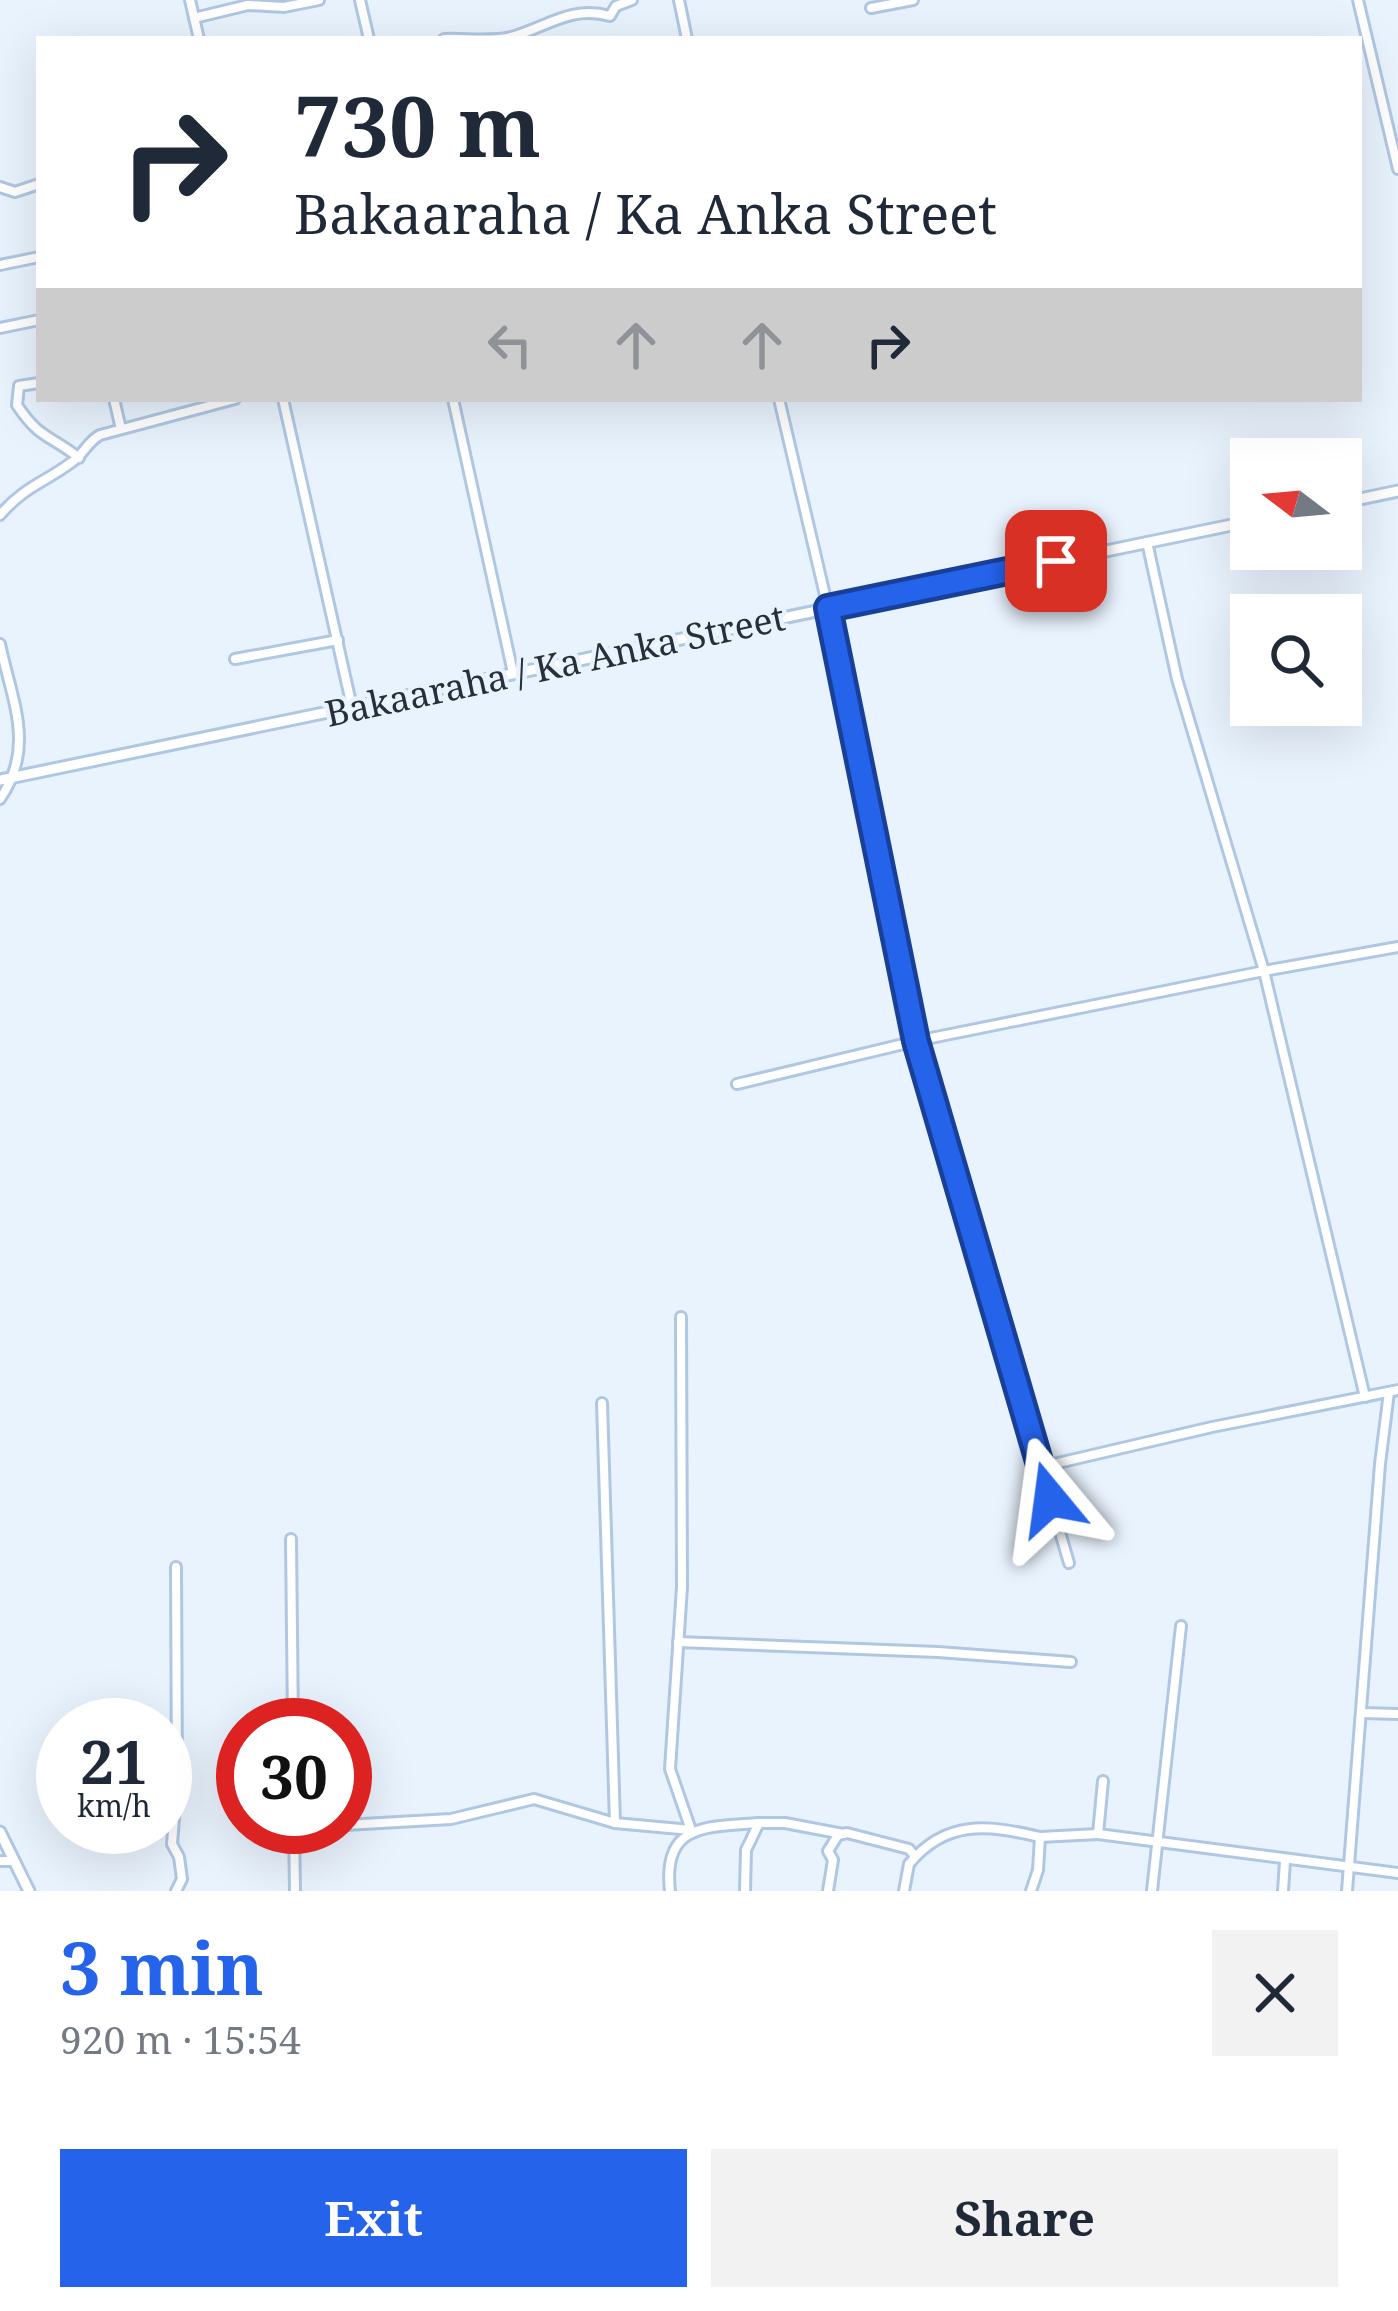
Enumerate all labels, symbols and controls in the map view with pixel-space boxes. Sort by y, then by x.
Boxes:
text: 730 m [294,67,541,182]
icon: right [96,84,252,240]
text: Bakaaraha / Ka Anka Street [294,176,997,250]
icon: left [477,312,543,378]
icon: ahead [603,312,669,378]
icon: ahead [729,312,795,378]
icon: right [855,312,921,378]
north arrow [1230,438,1362,570]
map controls [1230,438,1362,726]
pin [1005,510,1107,612]
icon: arrive [1023,528,1089,594]
street label: Bakaaraha / Ka Anka Street [321,592,789,738]
button: search [1230,594,1362,726]
position arrow [987,1436,1113,1562]
speed limit sign: 30 [216,1698,372,1854]
text: 21 [80,1720,148,1802]
text: km/h [77,1785,151,1826]
text: 3 min [60,1918,264,2016]
button: close [1212,1930,1338,2056]
text: 920 m · 15:54 [60,2012,301,2065]
button: Exit [60,2149,687,2287]
button: Share [711,2149,1338,2287]

